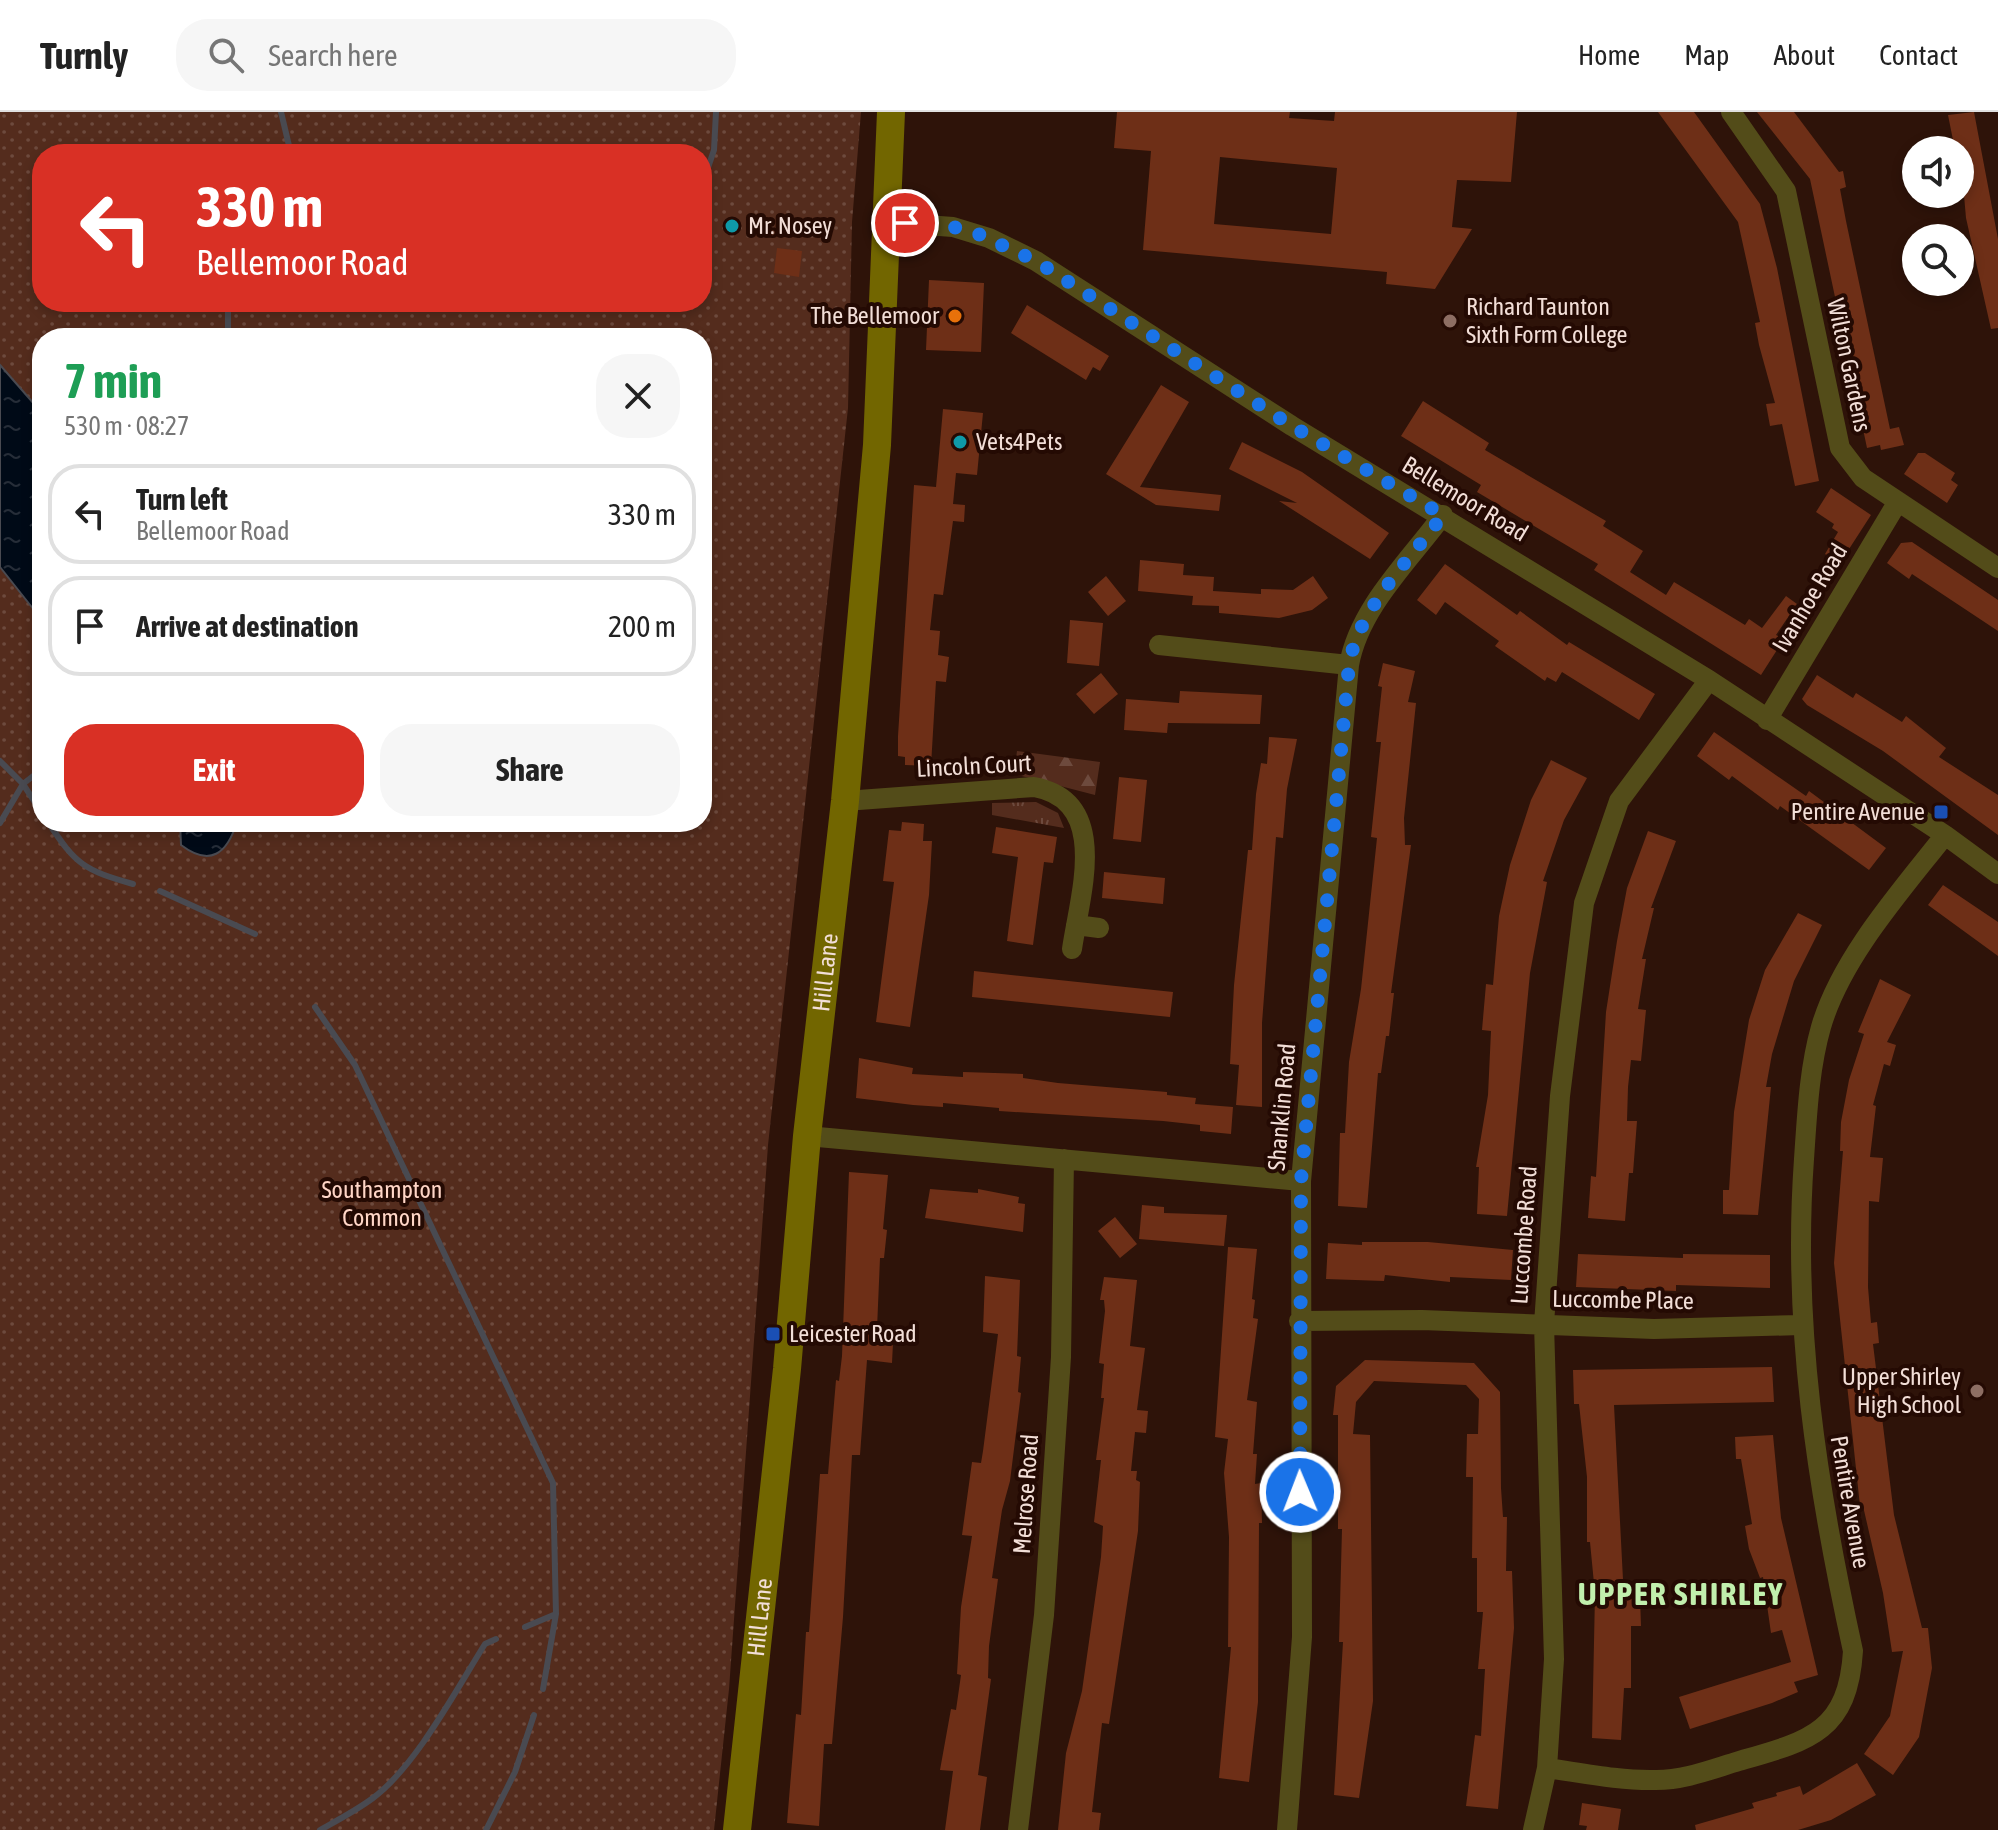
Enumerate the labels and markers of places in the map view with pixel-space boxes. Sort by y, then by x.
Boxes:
pin [871,189,939,257]
place label: Mr. Nosey [748,212,832,239]
marker: Mr. Nosey [723,217,741,235]
place label: Richard Taunton Sixth Form College [1466,293,1627,348]
place label: The Bellemoor [811,302,940,329]
marker: The Bellemoor [946,307,964,325]
marker: Richard Taunton Sixth Form College [1441,312,1459,330]
place label: Vets4Pets [976,428,1062,455]
marker: Vets4Pets [951,433,969,451]
place label: Pentire Avenue [1791,798,1925,825]
marker: Pentire Avenue [1932,803,1950,821]
place label: Leicester Road [789,1320,917,1347]
marker: Leicester Road [764,1325,782,1343]
place label: Upper Shirley High School [1842,1363,1962,1418]
marker: Upper Shirley High School [1968,1382,1986,1400]

